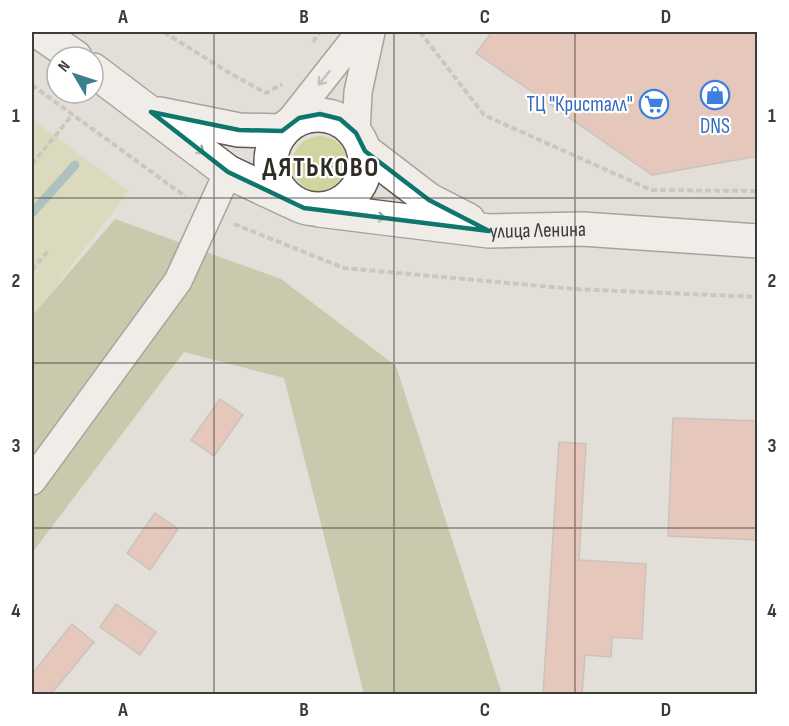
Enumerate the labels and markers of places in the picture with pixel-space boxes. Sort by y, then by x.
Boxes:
shop icon: DNS [699,79,731,111]
supermarket icon: ТЦ "Кристалл" [638,88,670,120]
place label: ТЦ "Кристалл" [526,92,633,117]
place label: DNS [700,114,730,139]

